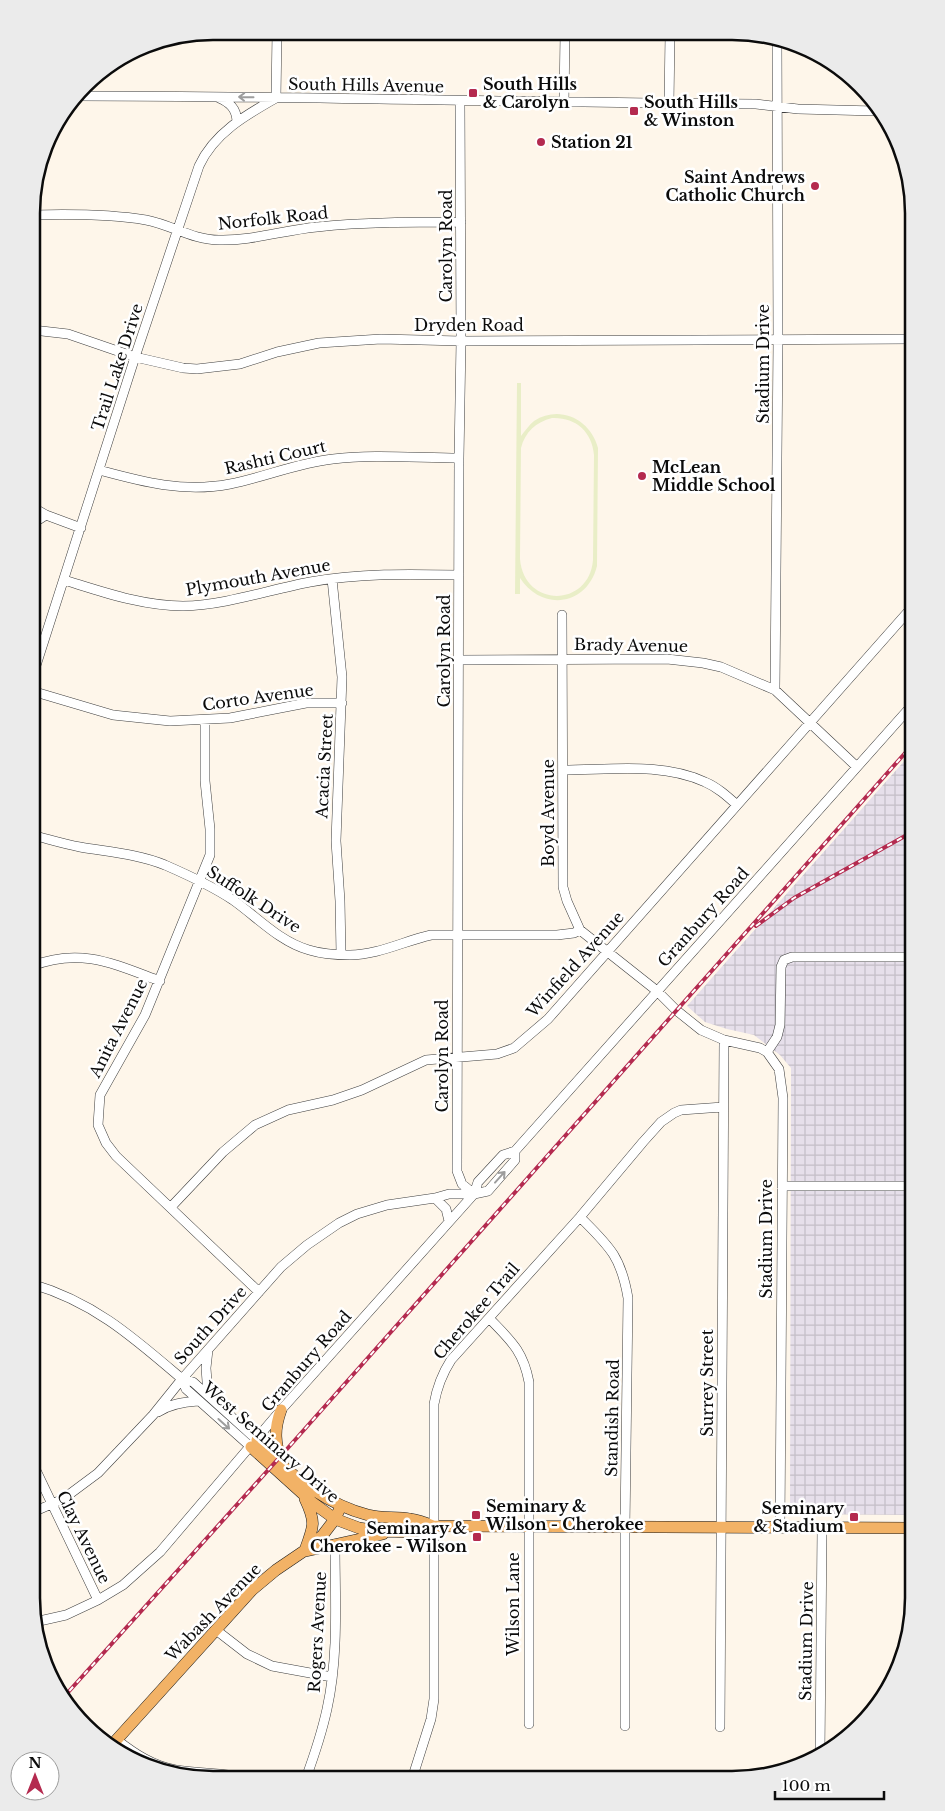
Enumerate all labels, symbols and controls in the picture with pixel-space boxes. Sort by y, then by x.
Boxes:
street label: South Hills Avenue [288,74,444,96]
place label: South Hills & Carolyn [483,74,577,112]
marker: South Hills & Carolyn [467,87,479,99]
one-way arrow [238,92,254,102]
place label: South Hills & Winston [644,92,738,130]
marker: South Hills & Winston [628,105,640,117]
place label: Station 21 [551,132,633,152]
marker: Station 21 [535,136,547,148]
place label: Saint Andrews Catholic Church [666,167,806,205]
marker: Saint Andrews Catholic Church [809,180,821,192]
street label: Carolyn Road [436,189,456,303]
street label: Norfolk Road [217,202,329,234]
street label: Trail Lake Drive [87,301,147,433]
street label: Stadium Drive [753,304,773,424]
street label: Dryden Road [414,315,524,335]
street label: Rashti Court [222,436,328,478]
place label: McLean Middle School [652,457,776,495]
marker: McLean Middle School [636,470,648,482]
street label: Plymouth Avenue [184,554,332,600]
street label: Carolyn Road [434,594,454,708]
street label: Brady Avenue [574,634,688,656]
street label: Corto Avenue [201,679,315,715]
street label: Acacia Street [311,713,337,820]
street label: Boyd Avenue [538,759,558,867]
street label: Suffolk Drive [203,861,305,937]
street label: Granbury Road [653,863,753,971]
street label: Winfield Avenue [522,907,628,1022]
street label: Anita Avenue [84,975,152,1082]
street label: Carolyn Road [432,999,452,1113]
one-way arrow [494,1171,506,1184]
street label: Stadium Drive [756,1179,776,1299]
street label: Cherokee Trail [429,1259,523,1363]
street label: South Drive [169,1282,251,1368]
street label: Granbury Road [257,1306,355,1416]
street label: Surrey Street [697,1329,717,1437]
street label: Standish Road [601,1359,623,1477]
street label: West Seminary Drive [198,1377,343,1507]
one-way arrow [218,1418,231,1430]
street label: Clay Avenue [53,1487,115,1587]
place label: Seminary & Wilson - Cherokee [485,1496,644,1534]
place label: Seminary & Stadium [754,1498,845,1536]
marker: Seminary & Wilson - Cherokee [470,1509,482,1521]
marker: Seminary & Stadium [848,1511,860,1523]
place label: Seminary & Cherokee - Wilson [310,1518,467,1556]
marker: Seminary & Cherokee - Wilson [471,1531,483,1543]
street label: Wilson Lane [503,1552,523,1657]
street label: Wabash Avenue [160,1559,265,1666]
street label: Rogers Avenue [304,1571,330,1693]
street label: Stadium Drive [795,1581,817,1701]
north arrow [10,1751,60,1801]
text: N [28,1754,42,1772]
scale bar [775,1768,884,1800]
text: 100 m [782,1776,831,1795]

